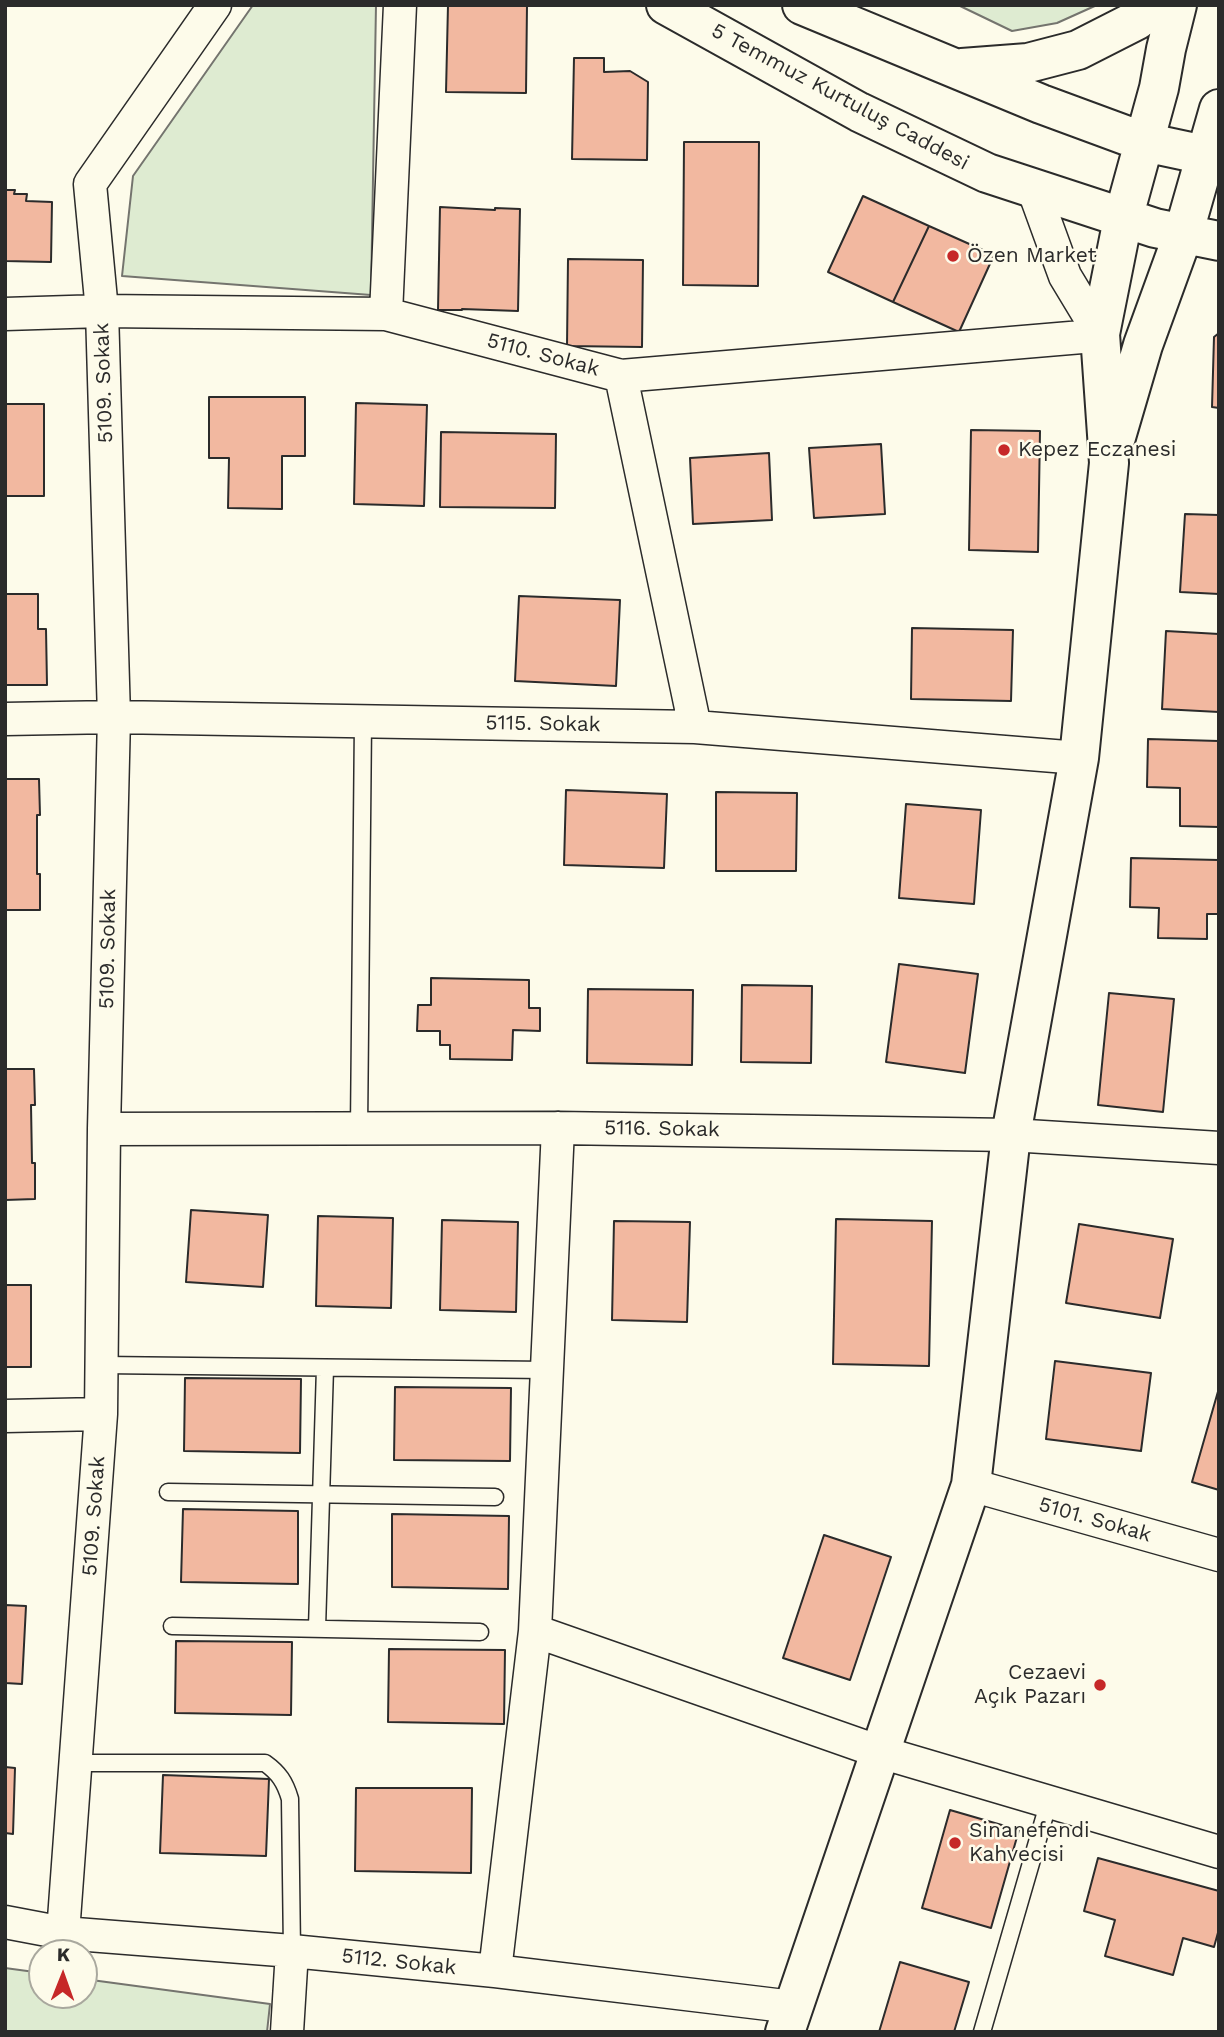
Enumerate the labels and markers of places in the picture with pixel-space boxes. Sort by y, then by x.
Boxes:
place label: Özen Market [967,243,1096,269]
marker: Özen Market [945,248,961,264]
place label: Kepez Eczanesi [1018,437,1176,463]
marker: Kepez Eczanesi [996,442,1012,458]
place label: Cezaevi Açık Pazarı [974,1660,1086,1710]
marker: Cezaevi Açık Pazarı [1092,1677,1108,1693]
place label: Sinanefendi Kahvecisi [969,1818,1090,1868]
marker: Sinanefendi Kahvecisi [947,1835,963,1851]

